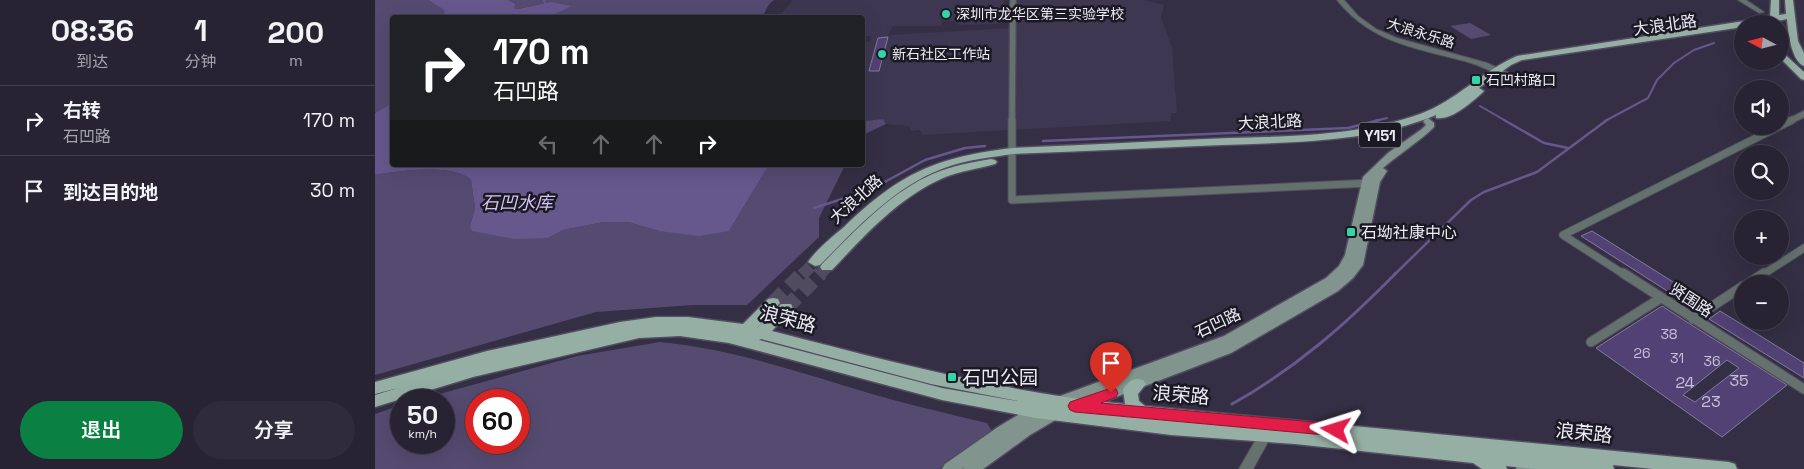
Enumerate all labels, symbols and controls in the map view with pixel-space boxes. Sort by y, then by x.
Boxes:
place label: 深圳市龙华区第三实验学校 [956,5,1124,23]
marker: 深圳市龙华区第三实验学校 [940,8,952,20]
street label: 大浪北路 [1632,10,1698,40]
text: 08:36 [51,11,134,50]
text: 1 [194,11,207,50]
text: 200 [267,13,324,52]
street label: 大浪永乐路 [1385,14,1457,52]
north arrow [1734,15,1789,70]
map controls [1734,15,1789,330]
text: 170 m [493,30,590,74]
icon: right [410,35,475,100]
place label: 新石社区工作站 [892,45,990,63]
marker: 新石社区工作站 [876,48,888,60]
text: m [289,50,303,71]
text: 到达 [76,51,108,72]
text: 分钟 [185,51,217,72]
place label: 石凹村路口 [1486,71,1556,89]
marker: 石凹村路口 [1470,74,1482,86]
text: 石凹路 [493,77,559,105]
button: sound [1734,80,1789,135]
text: 右转 [63,98,101,123]
icon: right [20,107,48,135]
text: 170 m [303,108,355,133]
street label: 大浪北路 [1237,110,1303,134]
road number: Y151 [1359,122,1401,148]
text: 石凹路 [63,126,111,147]
icon: left [534,130,562,158]
icon: ahead [587,130,615,158]
icon: ahead [640,130,668,158]
icon: right [693,130,721,158]
button: search [1734,145,1789,200]
street label: 大浪北路 [825,170,887,228]
icon: arrive [20,177,48,205]
text: 30 m [310,178,355,203]
text: 到达目的地 [63,180,158,205]
water label: 石凹水库 [481,191,556,214]
button: + [1734,210,1789,265]
place label: 石坳社康中心 [1361,222,1457,243]
marker: 石坳社康中心 [1345,226,1357,238]
button: − [1734,275,1789,330]
street label: 贤围路 [1665,278,1717,322]
street label: 浪荣路 [757,300,819,338]
street label: 石凹路 [1192,303,1244,343]
house number: 38 [1660,325,1678,343]
pin [1090,342,1132,393]
house number: 26 [1633,344,1651,362]
icon: arrive [1097,349,1125,377]
house number: 31 [1670,349,1684,367]
house number: 36 [1703,352,1721,370]
place label: 石凹公园 [962,365,1038,390]
house number: 35 [1729,370,1749,391]
marker: 石凹公园 [946,371,958,383]
house number: 24 [1675,372,1695,393]
street label: 浪荣路 [1152,380,1210,410]
speed limit sign: 60 [465,389,530,454]
house number: 23 [1701,391,1721,412]
text: 50 [407,399,438,431]
button: 退出 [20,401,183,459]
button: 分享 [193,401,355,459]
position arrow [1309,403,1361,455]
street label: 浪荣路 [1554,418,1614,448]
text: km/h [408,426,437,442]

